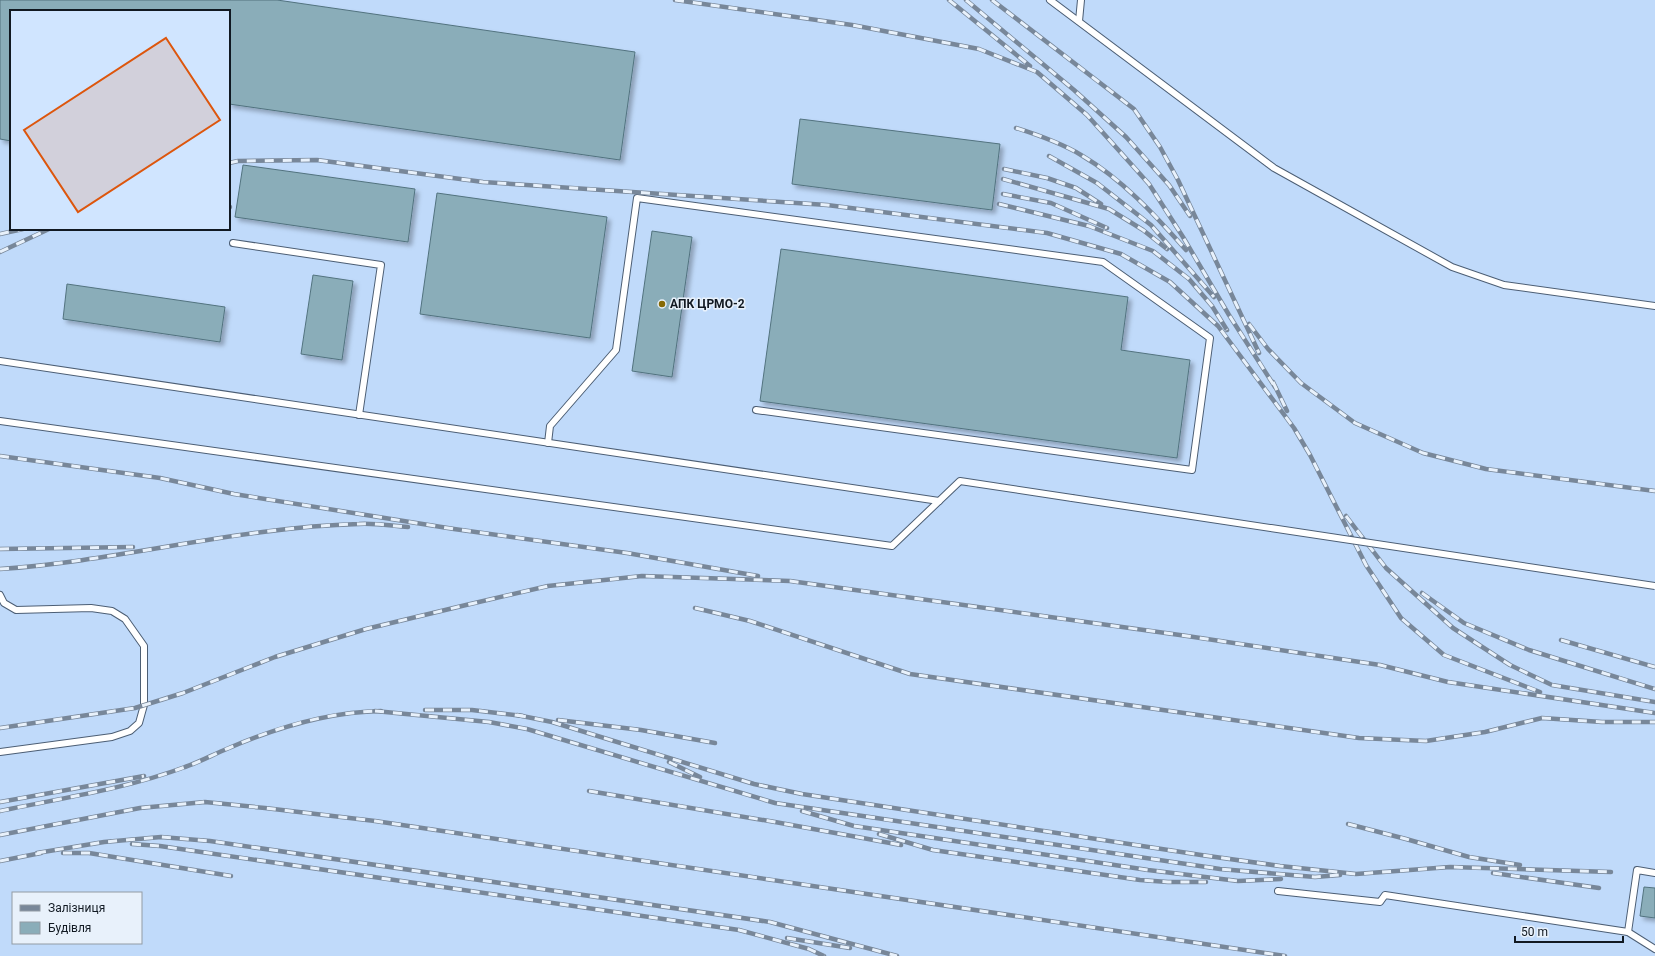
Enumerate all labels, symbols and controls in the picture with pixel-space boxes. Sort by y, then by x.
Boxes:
inset map [10,10,230,230]
place label: АПК ЦРМО-2 [670,297,745,311]
marker: АПК ЦРМО-2 [657,299,667,309]
legend [12,892,142,944]
text: Залізниця [48,901,105,915]
scale bar [1515,918,1623,944]
text: Будівля [48,921,91,935]
text: 50 m [1521,925,1548,939]

